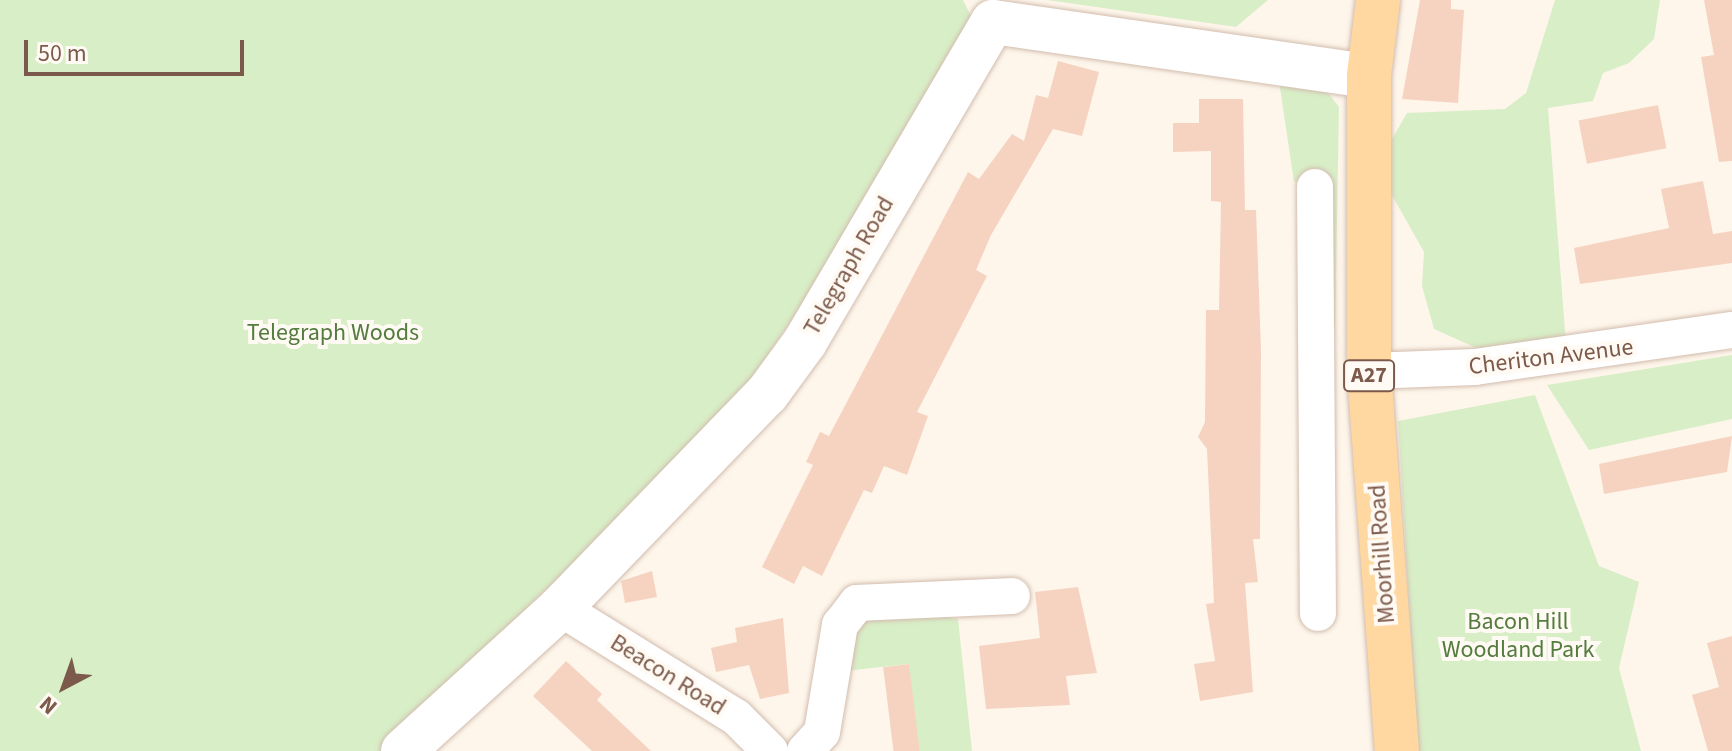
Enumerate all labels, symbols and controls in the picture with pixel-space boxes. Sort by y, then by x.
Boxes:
scale bar [28,24,248,74]
text: 50 m [38,36,87,71]
street label: Telegraph Road [798,191,900,341]
park label: Telegraph Woods [247,319,419,347]
street label: Cheriton Avenue [1467,333,1635,381]
road number: A27 [1343,358,1395,394]
street label: Moorhill Road [1363,484,1401,624]
park label: Bacon Hill Woodland Park [1442,608,1594,664]
street label: Beacon Road [605,628,731,722]
north arrow [24,647,104,727]
text: N [32,688,64,722]

